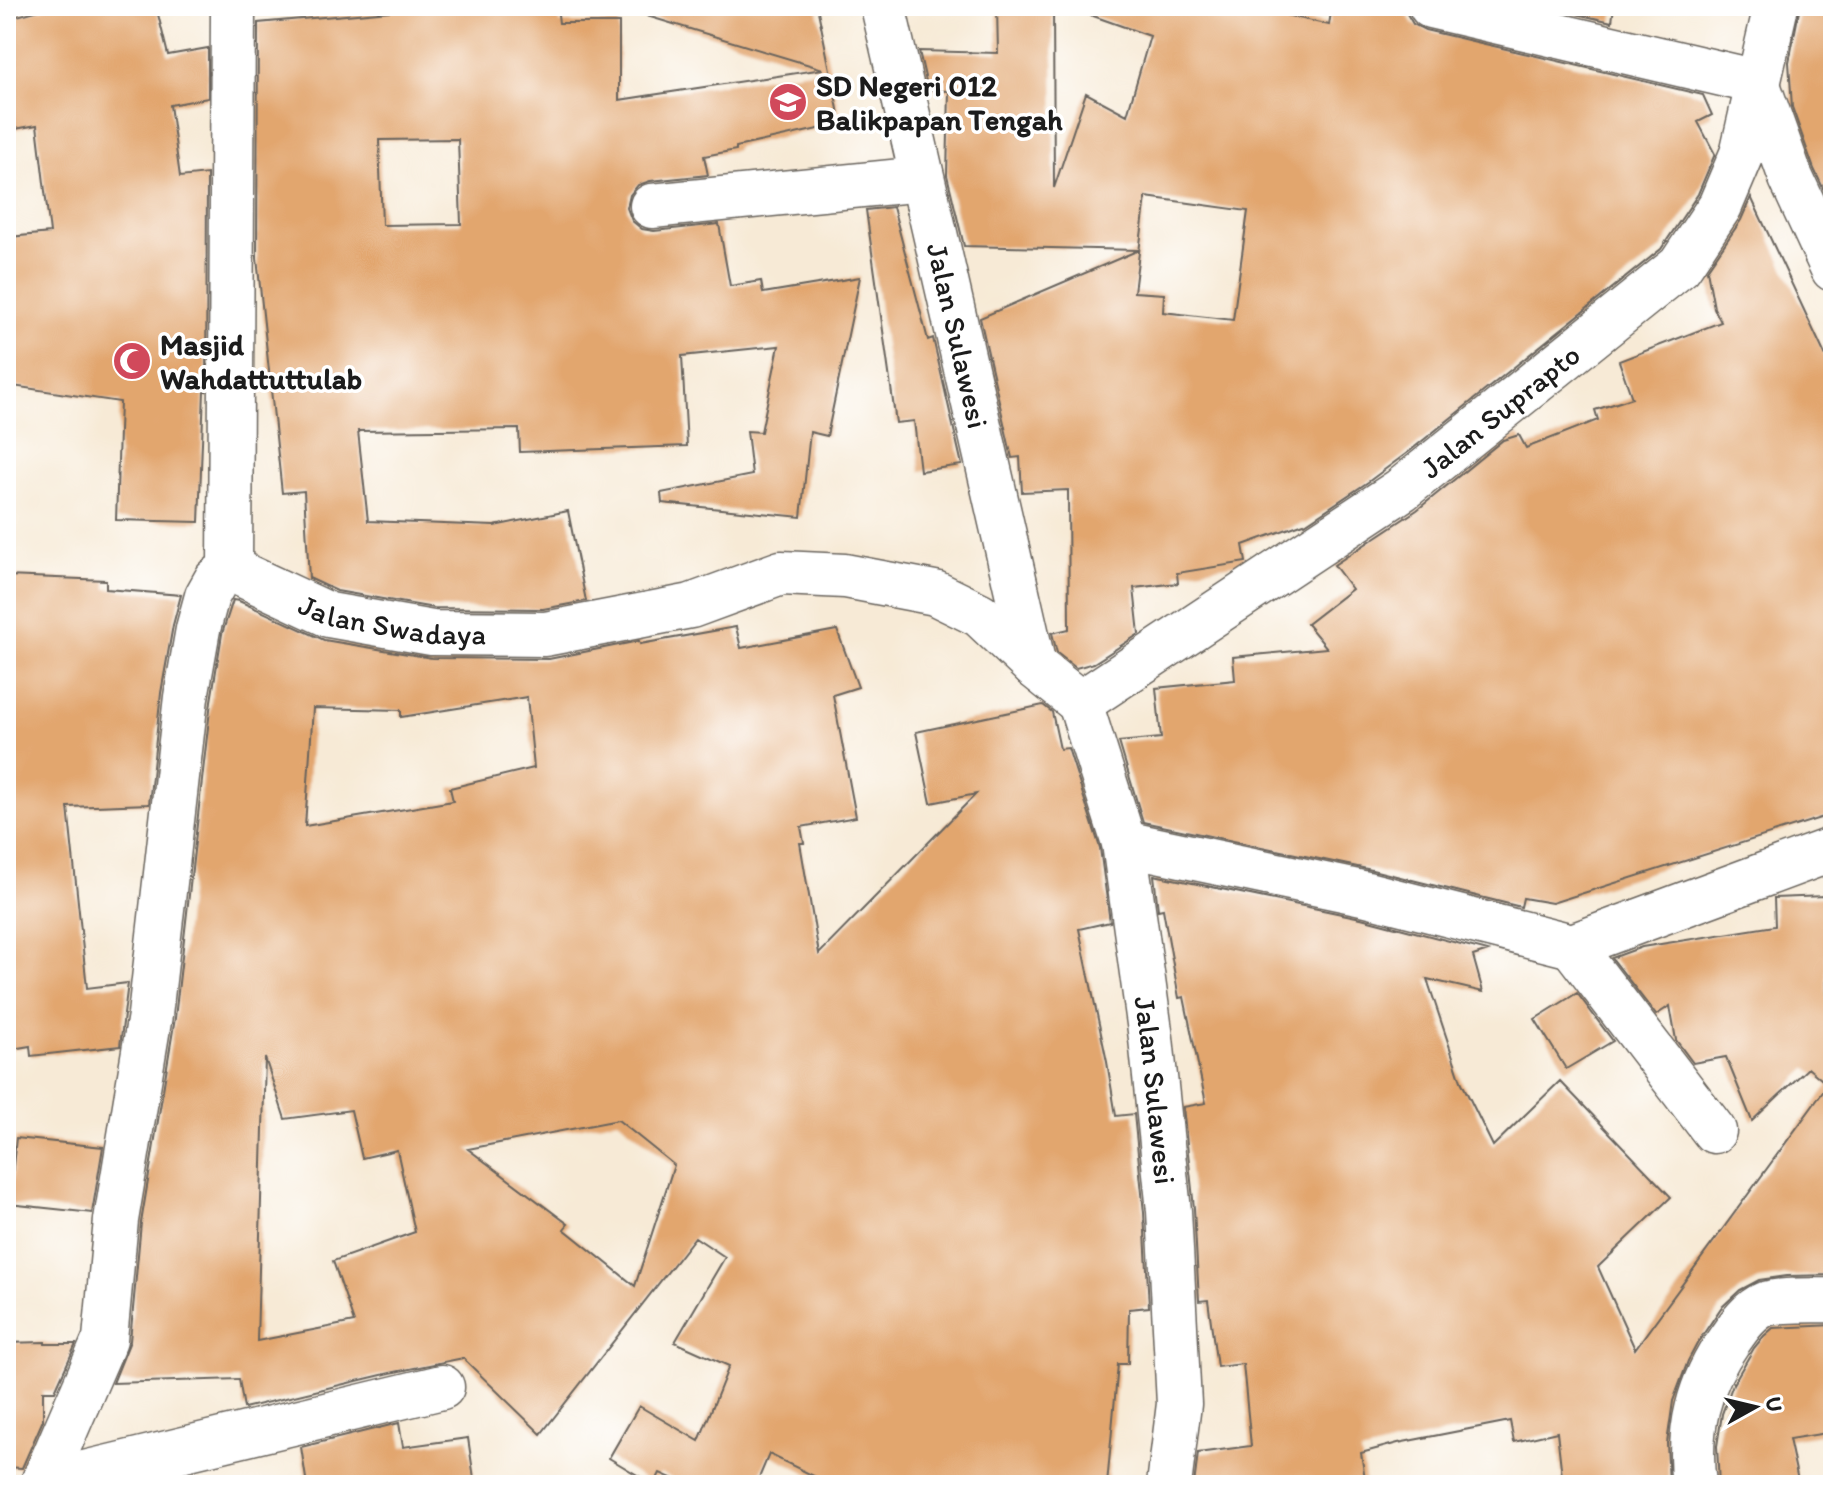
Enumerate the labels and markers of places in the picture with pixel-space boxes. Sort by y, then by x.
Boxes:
place label: SD Negeri 012 Balikpapan Tengah [816,67,1063,138]
school or university icon: SD Negeri 012 Balikpapan Tengah [767,81,809,123]
place label: Masjid Wahdattuttulab [160,326,362,397]
mosque icon: Masjid Wahdattuttulab [111,340,153,382]

